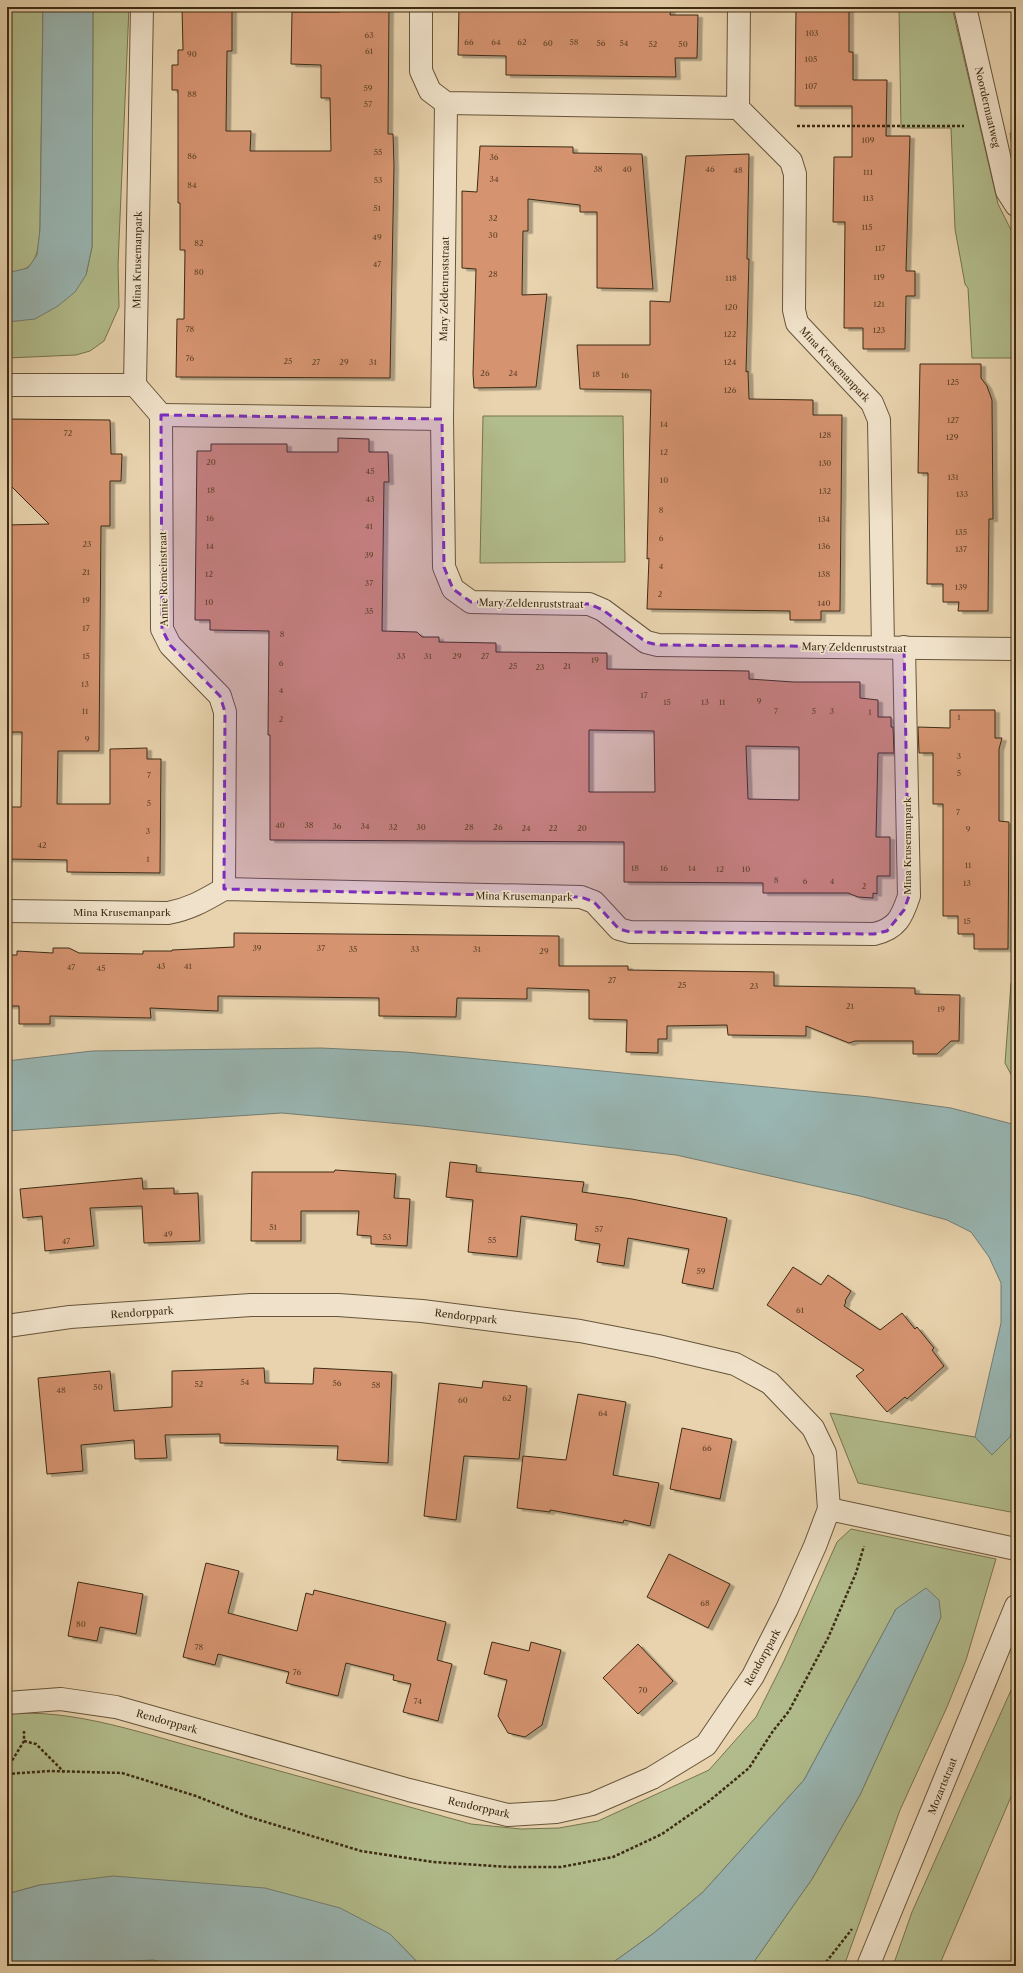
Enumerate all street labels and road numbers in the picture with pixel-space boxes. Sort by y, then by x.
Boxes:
street label: Noordermaatweg [972,65,1003,149]
street label: Mina Krusemanpark [130,210,145,309]
street label: Mary Zeldenruststraat [437,236,452,342]
street label: Mina Krusemanpark [797,324,873,405]
street label: Annie Romeinstraat [156,531,171,628]
street label: Mary Zeldenruststraat [478,596,584,611]
street label: Mary Zeldenruststraat [801,640,907,655]
street label: Mina Krusemanpark [901,796,914,895]
street label: Mina Krusemanpark [475,889,574,904]
street label: Mina Krusemanpark [73,906,172,919]
street label: Rendorppark [110,1304,175,1321]
street label: Rendorppark [434,1306,499,1327]
street label: Rendorppark [741,1625,784,1688]
street label: Rendorppark [135,1707,200,1737]
street label: Mozartstraat [925,1755,960,1817]
street label: Rendorppark [447,1794,512,1821]

